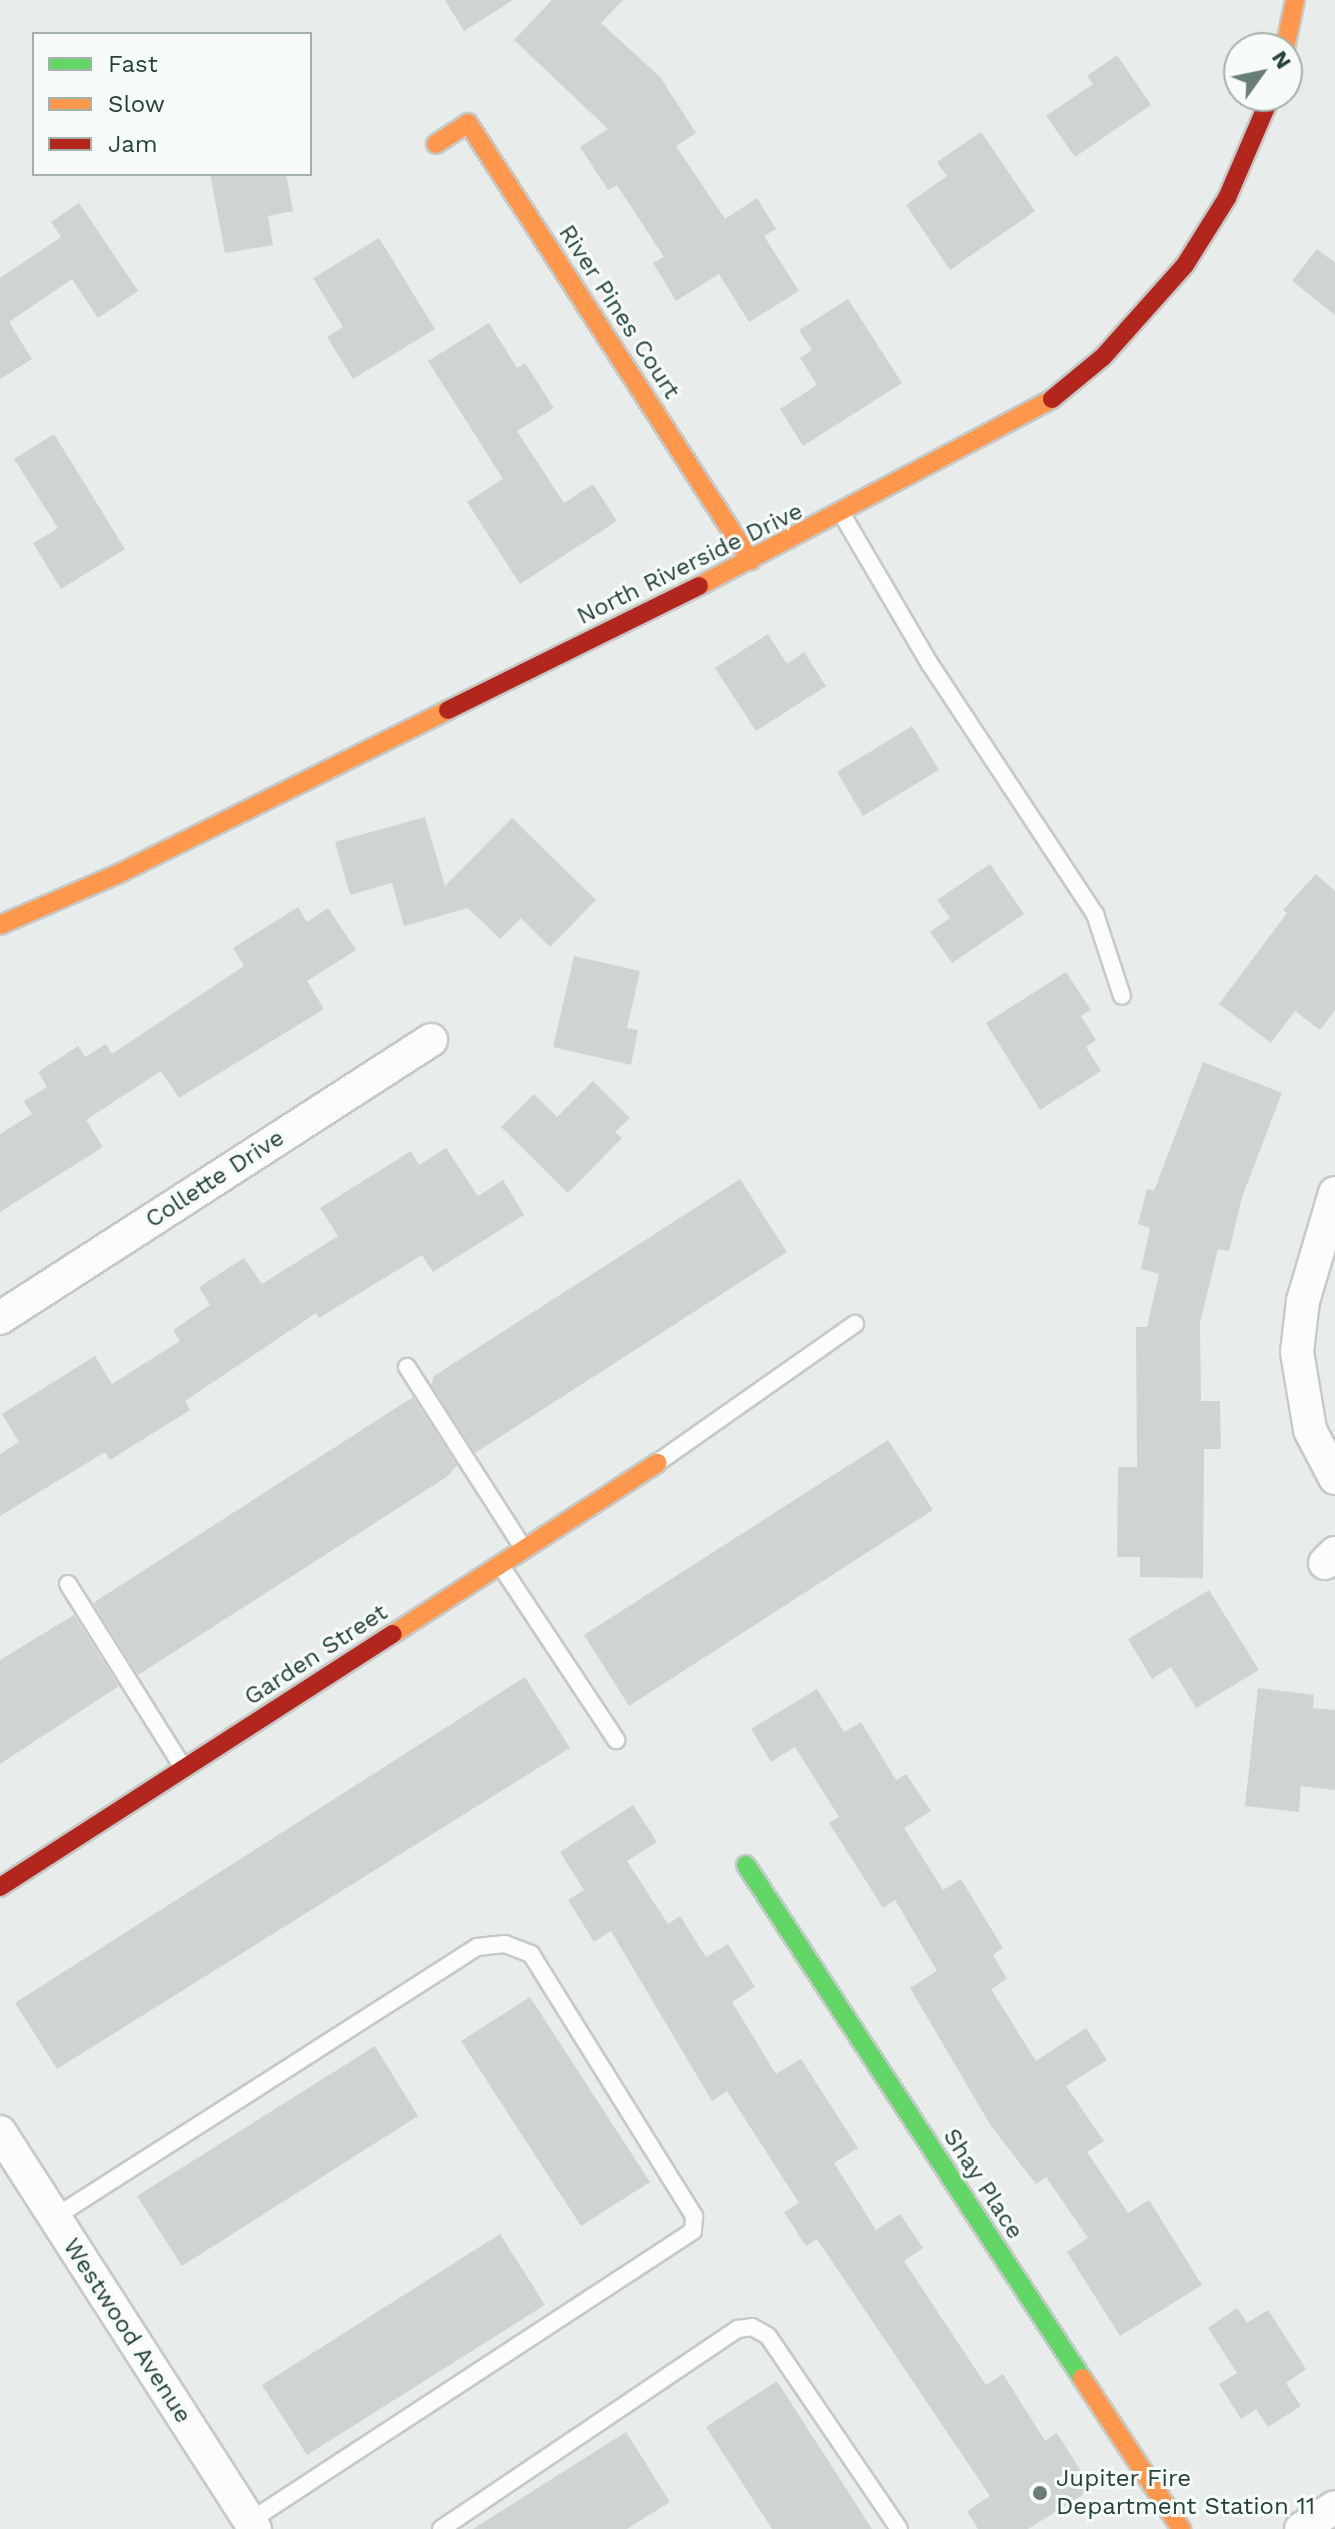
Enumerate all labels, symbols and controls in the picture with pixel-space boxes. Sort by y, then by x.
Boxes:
legend [32,32,312,176]
north arrow [1223,32,1303,112]
text: N [1267,46,1297,73]
text: Fast [108,50,158,78]
text: Slow [108,90,165,118]
text: Jam [108,130,158,158]
street label: River Pines Court [552,219,686,405]
street label: North Riverside Drive [572,497,808,631]
street label: Collette Drive [140,1124,290,1234]
street label: Garden Street [239,1598,393,1712]
street label: Shay Place [936,2123,1030,2245]
street label: Westwood Avenue [56,2233,198,2429]
place label: Jupiter Fire Department Station 11 [1056,2465,1316,2521]
marker: Jupiter Fire Department Station 11 [1031,2484,1049,2502]

